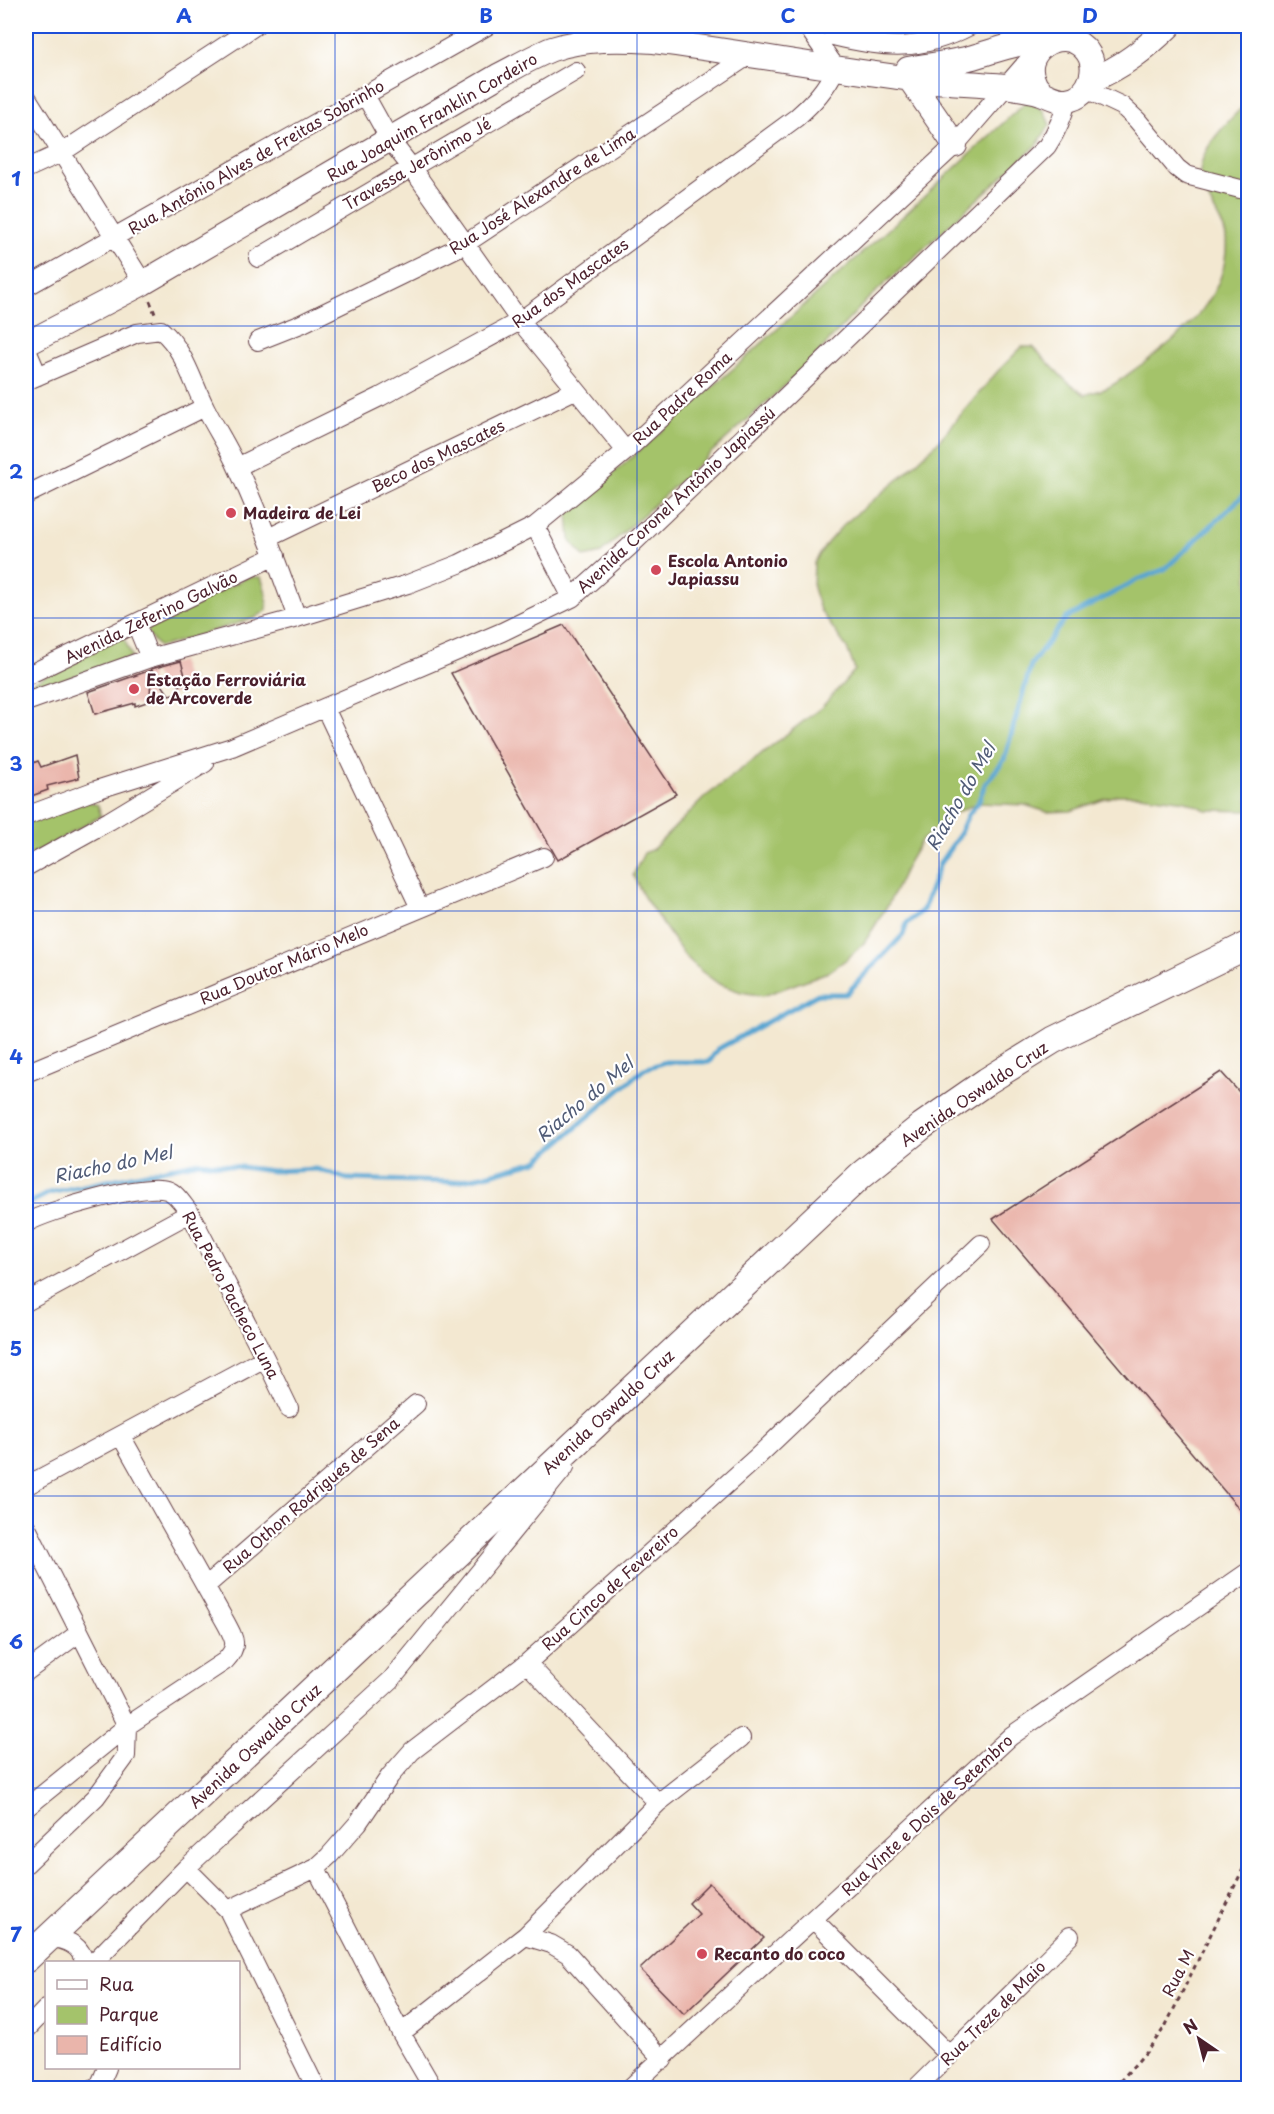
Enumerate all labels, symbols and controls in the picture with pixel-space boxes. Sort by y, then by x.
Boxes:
text: A [176,0,192,30]
text: B [479,0,493,30]
text: C [780,0,796,30]
text: D [1082,0,1098,30]
street label: Rua Joaquim Franklin Cordeiro [322,46,541,186]
street label: Rua Antônio Alves de Freitas Sobrinho [123,73,388,240]
street label: Travessa Jerônimo Jé [338,111,495,215]
street label: Rua José Alexandre de Lima [444,121,639,260]
text: 1 [11,163,21,193]
street label: Rua dos Mascates [506,232,633,333]
street label: Rua Padre Roma [626,345,736,450]
street label: Avenida Coronel Antônio Japiassú [571,401,780,598]
street label: Beco dos Mascates [367,412,508,498]
text: 2 [9,456,23,486]
place label: Madeira de Lei [243,500,361,524]
marker: Madeira de Lei [224,506,238,520]
place label: Escola Antonio Japiassu [668,548,788,590]
marker: Escola Antonio Japiassu [649,563,663,577]
street label: Avenida Zeferino Galvão [60,564,241,669]
place label: Estação Ferroviária de Arcoverde [146,667,306,709]
marker: Estação Ferroviária de Arcoverde [127,682,141,696]
water label: Riacho do Mel [918,735,1003,855]
text: 3 [9,748,23,778]
street label: Rua Doutor Mário Melo [195,917,372,1010]
street label: Avenida Oswaldo Cruz [895,1034,1052,1152]
text: 4 [9,1041,23,1071]
water label: Riacho do Mel [529,1048,641,1148]
water label: Riacho do Mel [51,1137,177,1189]
street label: Rua Pedro Pacheco Luna [177,1206,286,1383]
text: 5 [10,1333,22,1363]
street label: Avenida Oswaldo Cruz [536,1343,679,1479]
street label: Rua Othon Rodrigues de Sena [217,1410,404,1578]
street label: Rua Cinco de Fevereiro [536,1519,683,1655]
text: 6 [9,1626,23,1656]
street label: Avenida Oswaldo Cruz [183,1677,326,1813]
street label: Rua Vinte e Dois de Setembro [835,1728,1018,1900]
text: 7 [10,1919,22,1949]
place label: Recanto do coco [714,1941,846,1965]
street label: Rua M [1155,1945,1199,2000]
marker: Recanto do coco [695,1947,709,1961]
street label: Rua Treze de Maio [934,1954,1050,2070]
legend [45,1961,240,2069]
text: Rua [99,1970,134,1997]
text: Parque [99,2000,159,2027]
north arrow [1169,2009,1229,2069]
text: N [1178,2012,1202,2039]
text: Edifício [99,2030,162,2057]

